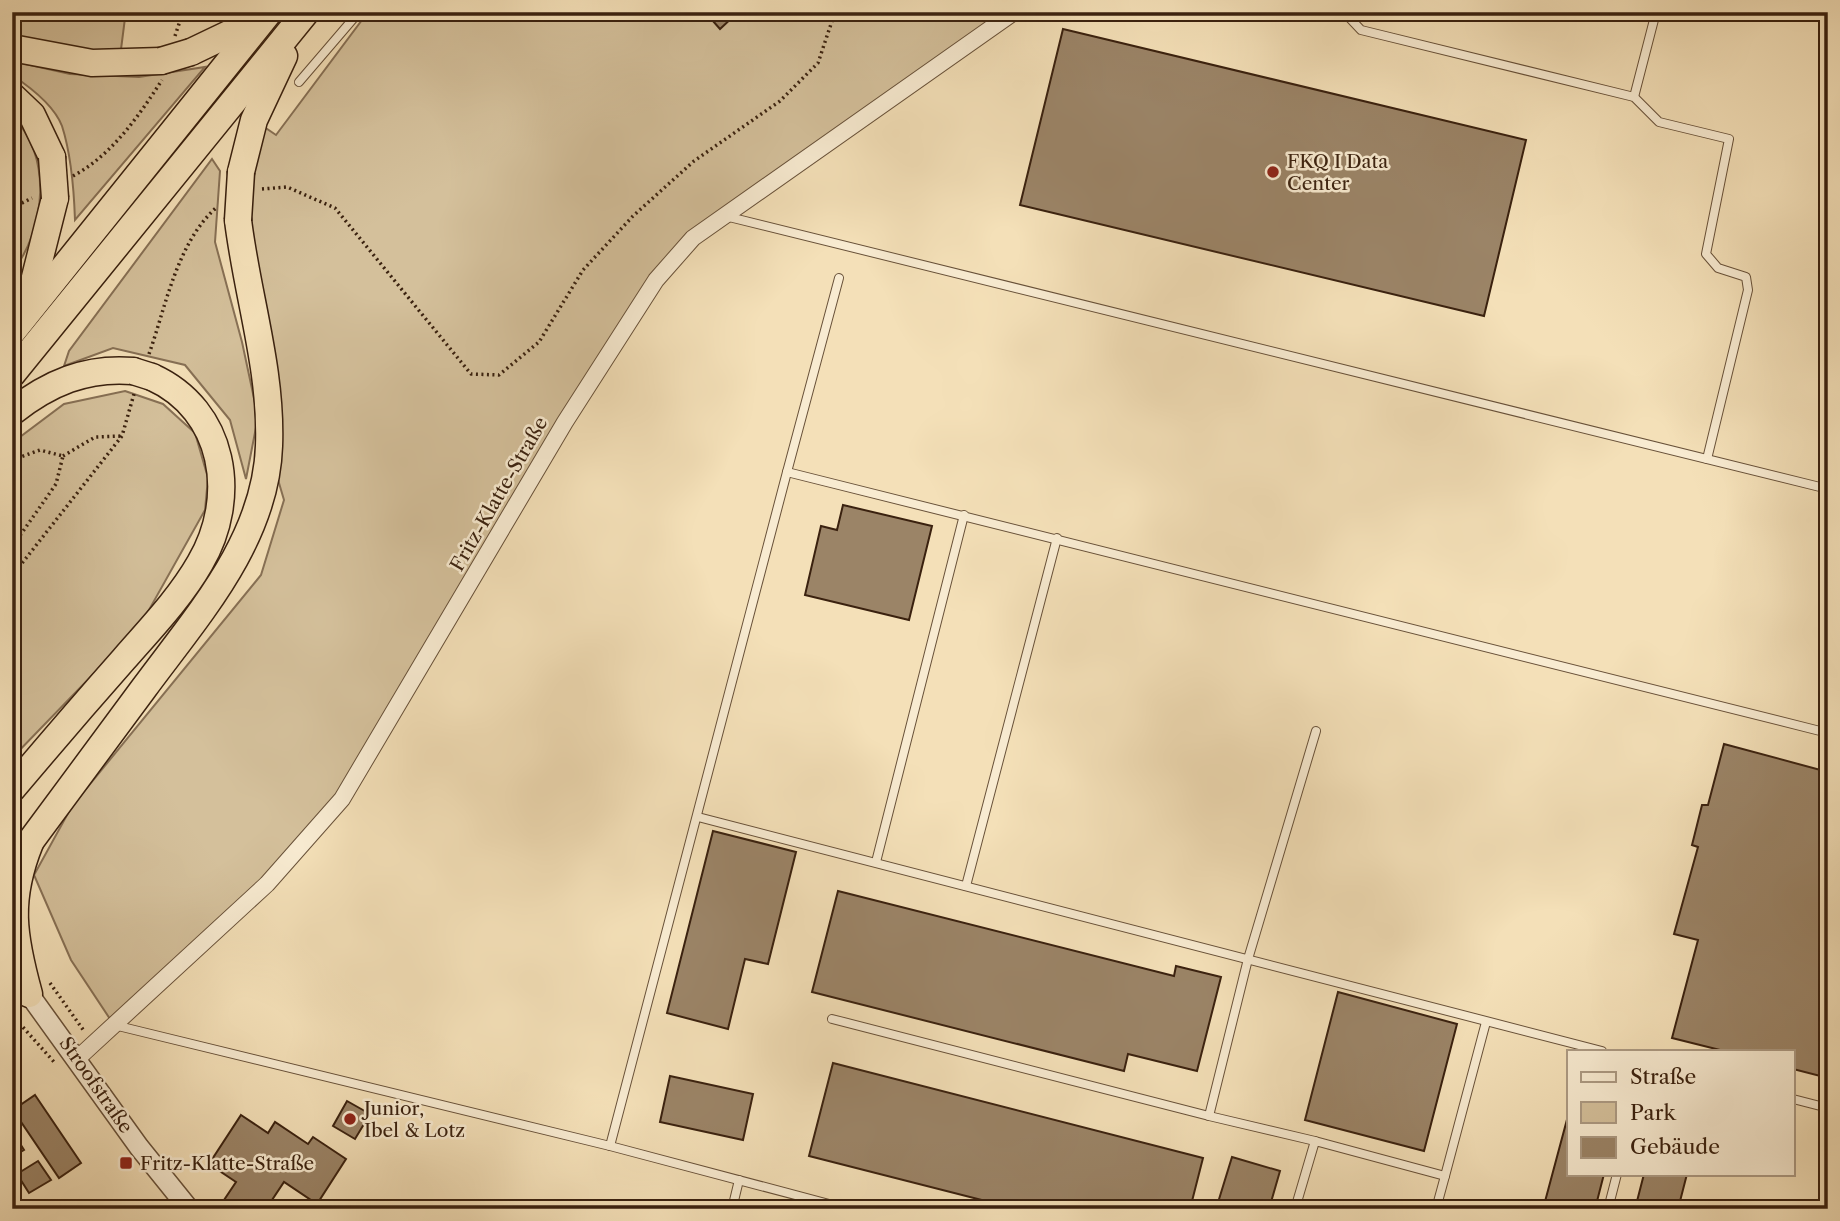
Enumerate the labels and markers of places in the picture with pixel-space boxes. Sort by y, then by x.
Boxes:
place label: FKQ I Data Center [1287,150,1388,195]
marker: FKQ I Data Center [1265,164,1281,180]
place label: Junior, Ibel & Lotz [361,1097,465,1142]
marker: Junior, Ibel & Lotz [342,1111,358,1127]
place label: Fritz-Klatte-Straße [140,1152,314,1175]
marker: Fritz-Klatte-Straße [118,1155,134,1171]

